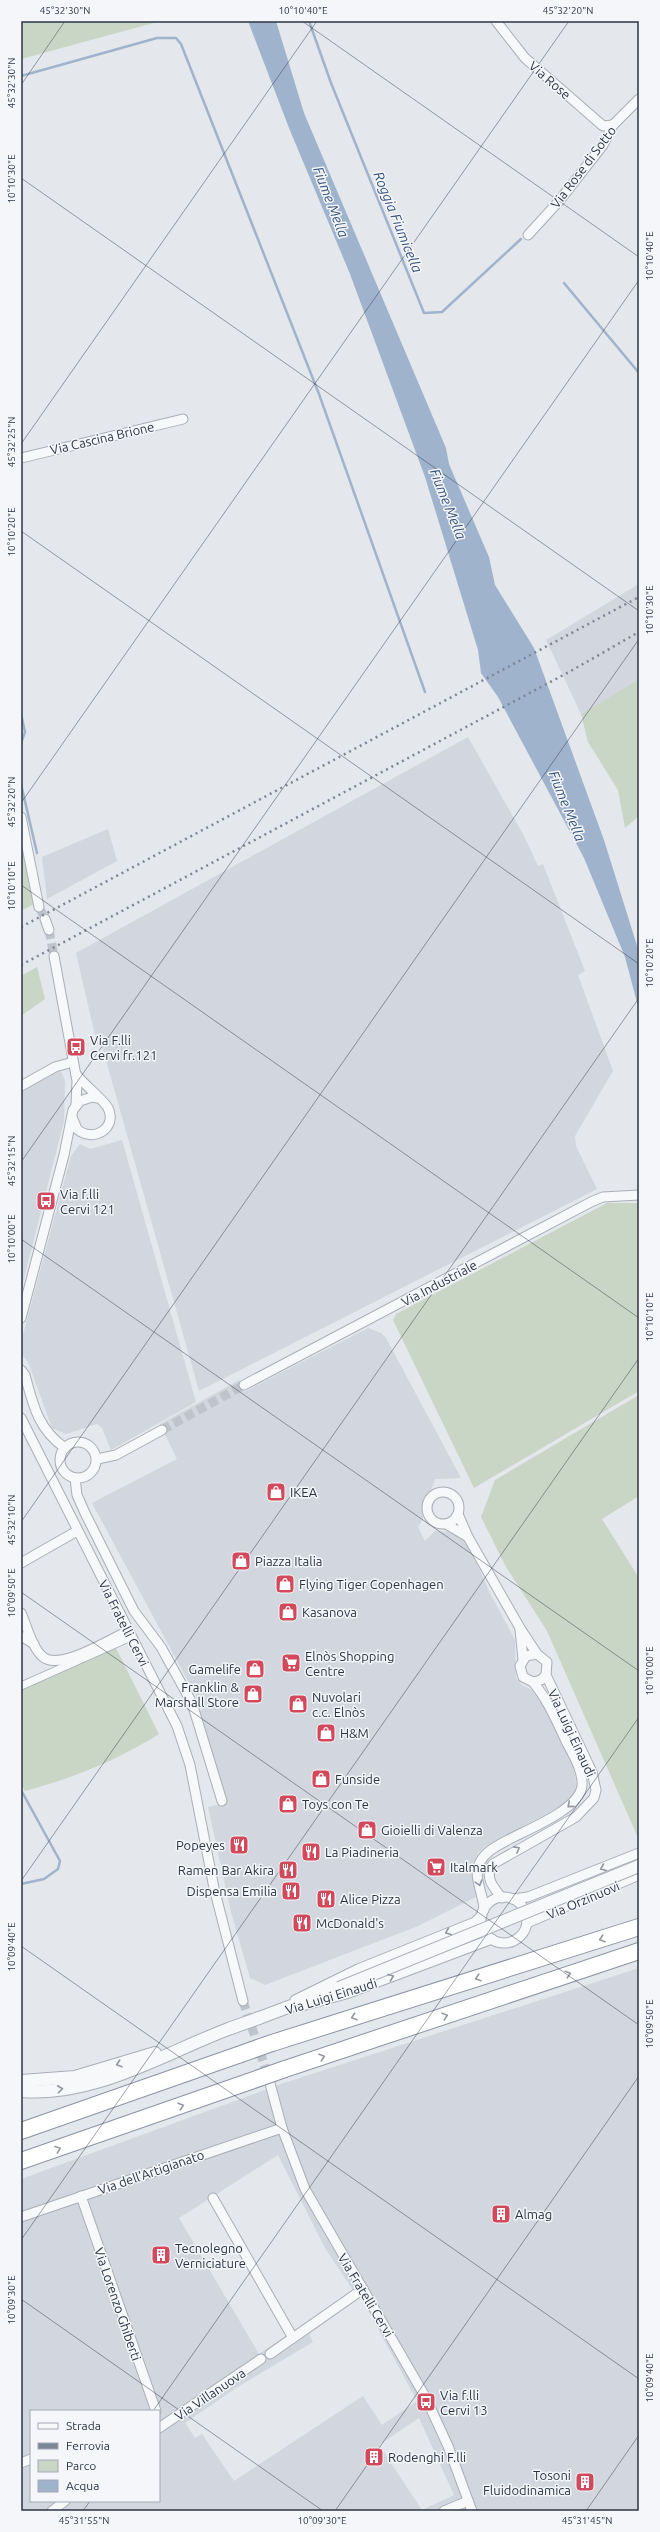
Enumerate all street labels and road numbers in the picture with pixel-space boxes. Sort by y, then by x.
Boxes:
street label: Via Rose [527,58,573,102]
street label: Via Rose di Sotto [548,123,618,211]
street label: Via Cascina Brione [48,419,156,457]
street label: Via Industriale [399,1257,479,1309]
street label: Via Fratelli Cervi [96,1578,152,1668]
street label: Via Luigi Einaudi [546,1687,598,1779]
street label: Via Orzinuovi [545,1878,621,1922]
street label: Via Luigi Einaudi [284,1975,378,2017]
street label: Via dell'Artigianato [96,2147,206,2197]
street label: Via Lorenzo Ghiberti [92,2246,144,2362]
street label: Via Fratelli Cervi [336,2251,396,2339]
street label: Via Villanuova [172,2365,248,2423]

